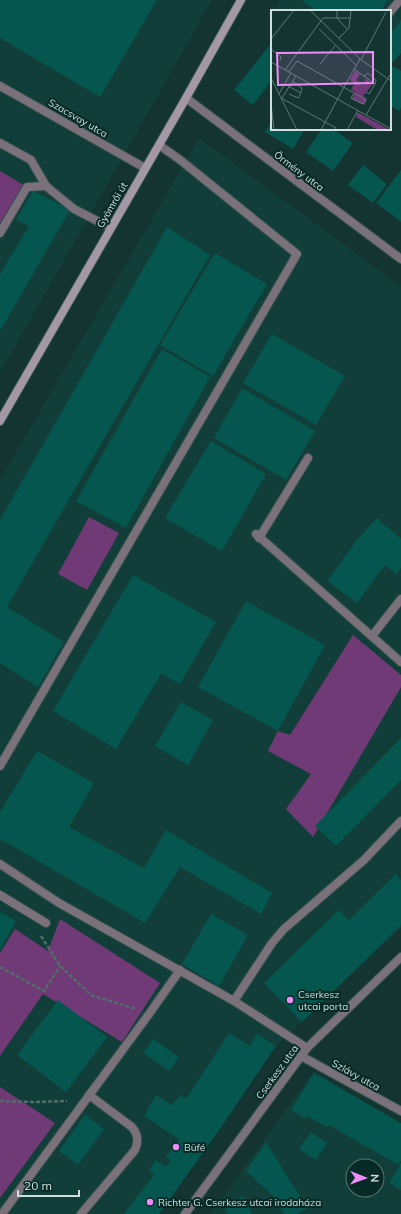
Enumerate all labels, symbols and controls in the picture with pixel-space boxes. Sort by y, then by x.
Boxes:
inset map [271,10,391,130]
street label: Szacsvay utca [46,96,110,140]
street label: Örmény utca [271,148,327,194]
street label: Gyömrői út [94,179,131,230]
place label: Cserkesz utcai porta [298,988,348,1013]
marker: Cserkesz utcai porta [285,995,295,1005]
street label: Cserkesz utca [253,1042,301,1102]
street label: Szlávy utca [330,1056,382,1094]
place label: Büfé [184,1141,205,1154]
marker: Büfé [171,1142,181,1152]
north arrow [345,1158,385,1198]
scale bar [18,1172,79,1198]
text: N [368,1174,382,1182]
text: 20 m [24,1178,52,1193]
place label: Richter G. Cserkesz utcai irodaháza [158,1196,321,1209]
marker: Richter G. Cserkesz utcai irodaháza [145,1197,155,1207]

